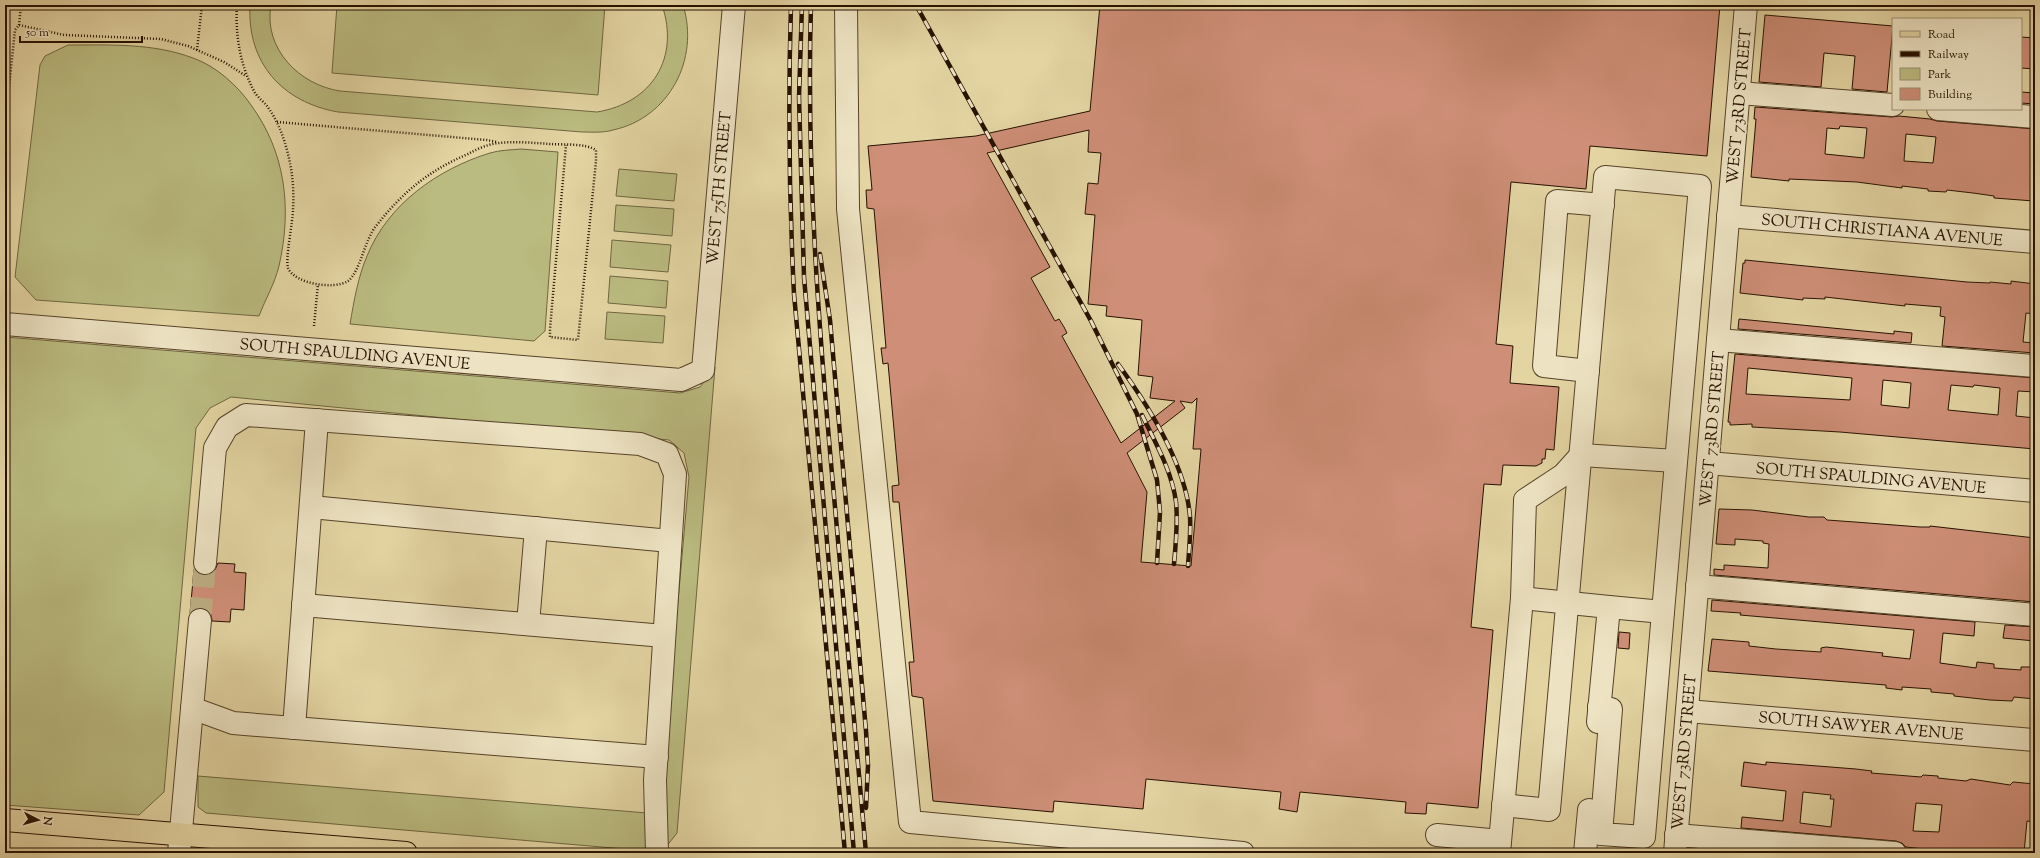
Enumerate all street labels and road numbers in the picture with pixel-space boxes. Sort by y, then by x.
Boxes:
street label: WEST 73RD STREET [1722,27,1759,185]
street label: WEST 75TH STREET [702,111,739,266]
street label: SOUTH CHRISTIANA AVENUE [1760,209,2004,254]
street label: SOUTH SPAULDING AVENUE [239,334,471,377]
street label: WEST 73RD STREET [1695,350,1732,508]
street label: SOUTH SPAULDING AVENUE [1755,458,1987,501]
street label: WEST 73RD STREET [1667,673,1704,831]
street label: SOUTH SAWYER AVENUE [1757,707,1965,748]

